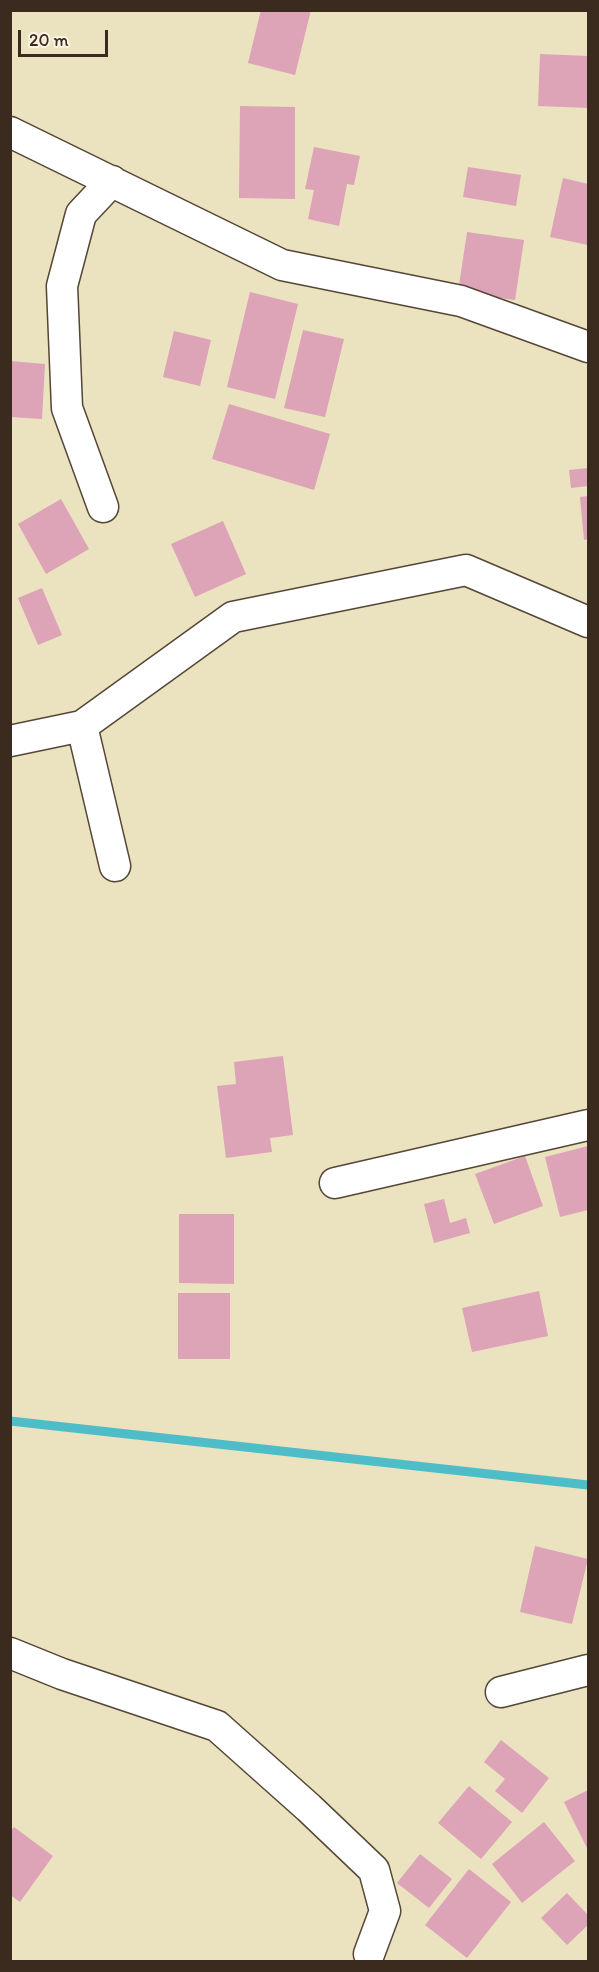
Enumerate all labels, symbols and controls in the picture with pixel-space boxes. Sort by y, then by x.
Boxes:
scale bar [21,18,111,56]
text: 20 m [29,29,69,51]

